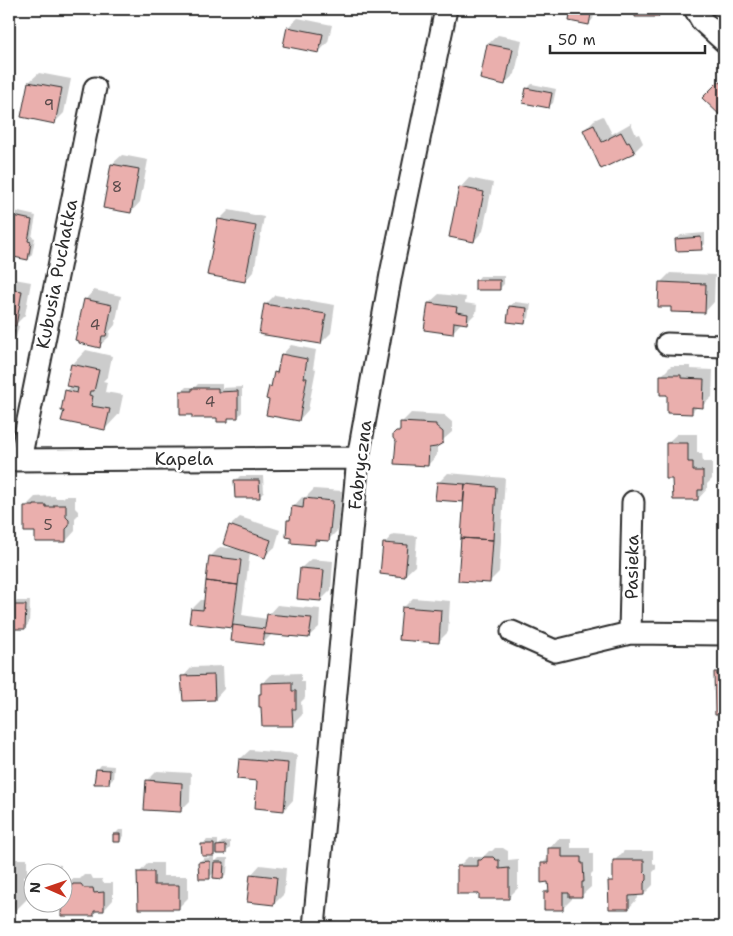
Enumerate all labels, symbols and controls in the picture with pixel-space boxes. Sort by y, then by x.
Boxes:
scale bar [550,22,706,54]
text: 50 m [558,30,596,50]
house number: 9 [44,95,54,115]
house number: 8 [112,177,122,197]
street label: Kubusia Puchatka [31,197,83,351]
house number: 4 [90,315,100,335]
house number: 4 [205,392,215,412]
street label: Fabryczna [343,419,377,511]
street label: Kapela [154,447,214,471]
house number: 5 [43,515,53,535]
street label: Pasieka [619,534,645,600]
north arrow [22,864,72,914]
text: N [26,882,44,893]

